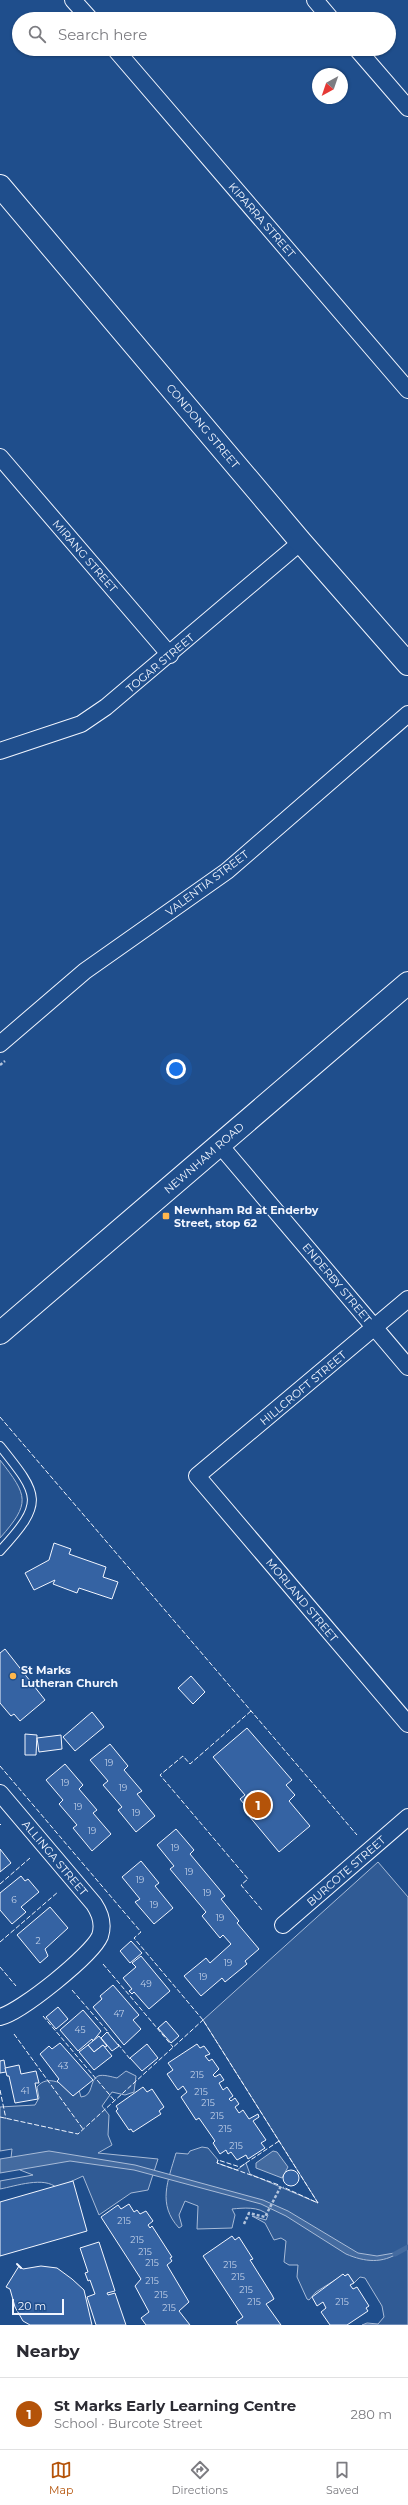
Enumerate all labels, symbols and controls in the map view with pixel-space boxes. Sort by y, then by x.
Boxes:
search box [12,12,396,56]
icon: search [26,23,48,45]
text: Search here [58,25,147,44]
north arrow [312,68,348,104]
street label: KIPARRA STREET [226,180,299,261]
street label: CONDONG STREET [164,381,243,472]
street label: MIRANG STREET [50,517,121,596]
street label: TOGAR STREET [123,630,197,696]
street label: VALENTIA STREET [163,847,252,919]
your location [166,1059,186,1079]
street label: NEWNHAM ROAD [161,1119,247,1197]
place label: Newnham Rd at Enderby Street, stop 62 [174,1203,319,1230]
marker: Newnham Rd at Enderby Street, stop 62 [161,1211,171,1221]
street label: ENDERBY STREET [299,1240,375,1326]
street label: HILLCROFT STREET [257,1347,349,1428]
street label: MORLAND STREET [263,1555,342,1645]
place label: St Marks Lutheran Church [21,1663,118,1690]
marker: St Marks Lutheran Church [8,1671,18,1681]
house number: 19 [105,1757,114,1768]
house number: 19 [61,1777,70,1788]
house number: 19 [119,1782,128,1793]
pin: 1 [245,1790,271,1820]
house number: 19 [74,1801,83,1812]
house number: 19 [132,1807,141,1818]
street label: ALLINGA STREET [19,1817,91,1899]
house number: 19 [88,1825,97,1836]
street label: BURCOTE STREET [304,1832,389,1909]
house number: 19 [171,1842,180,1853]
house number: 19 [185,1866,194,1877]
house number: 19 [136,1874,145,1885]
house number: 19 [203,1887,212,1898]
house number: 6 [11,1894,17,1905]
house number: 19 [150,1899,159,1910]
house number: 19 [216,1912,225,1923]
house number: 2 [35,1935,41,1946]
house number: 19 [224,1957,233,1968]
house number: 19 [199,1971,208,1982]
house number: 49 [140,1978,152,1989]
house number: 47 [114,2008,124,2019]
house number: 45 [74,2024,86,2035]
house number: 43 [58,2060,68,2071]
house number: 215 [190,2069,204,2080]
house number: 41 [21,2085,29,2096]
house number: 215 [194,2086,208,2097]
house number: 215 [201,2097,215,2108]
house number: 215 [210,2110,224,2121]
house number: 215 [218,2123,232,2134]
house number: 215 [229,2140,243,2151]
house number: 215 [117,2215,131,2226]
house number: 215 [130,2234,144,2245]
house number: 215 [138,2246,152,2257]
house number: 215 [145,2257,159,2268]
house number: 215 [223,2259,237,2270]
house number: 215 [231,2271,245,2282]
house number: 215 [145,2275,159,2286]
house number: 215 [239,2284,253,2295]
house number: 215 [154,2289,168,2300]
house number: 215 [247,2296,261,2307]
house number: 215 [335,2296,349,2307]
scale bar [12,2297,64,2316]
text: 20 m [18,2299,46,2313]
house number: 215 [162,2302,176,2313]
text: Nearby [16,2341,80,2361]
text: St Marks Early Learning Centre [54,2396,296,2415]
text: 1 [26,2406,32,2422]
text: 280 m [351,2406,392,2422]
text: School · Burcote Street [54,2415,202,2431]
tab: Map [49,2459,73,2497]
tab: Directions [172,2459,228,2497]
tab: Saved [326,2459,359,2497]

